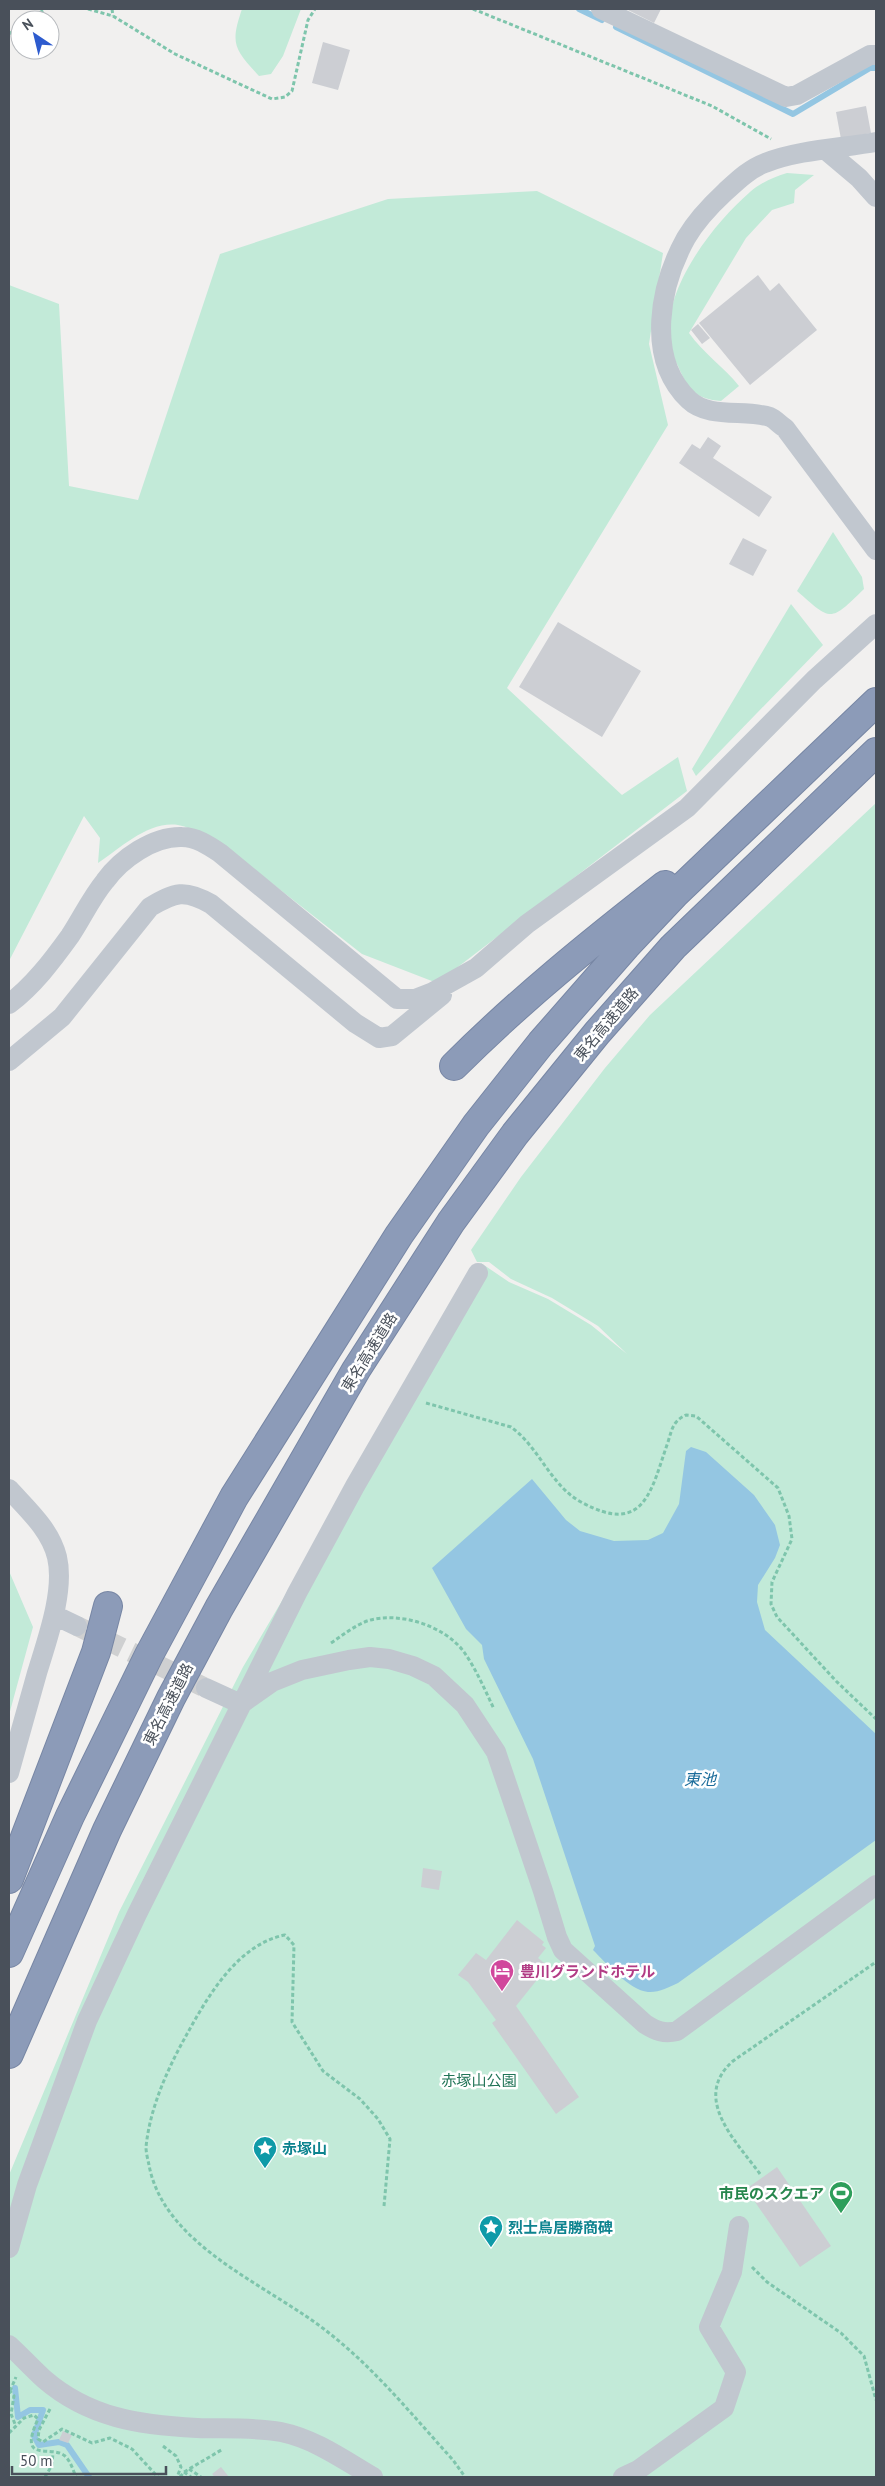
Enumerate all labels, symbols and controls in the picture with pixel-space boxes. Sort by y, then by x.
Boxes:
north arrow [10,10,60,60]
text: N [19,14,36,34]
street label: 東名高速道路 [570,983,642,1065]
street label: 東名高速道路 [337,1309,401,1395]
street label: 東名高速道路 [139,1660,197,1748]
water label: 東池 [684,1769,718,1789]
hotel icon: 豊川グランドホテル [489,1958,515,1992]
place label: 豊川グランドホテル [520,1962,655,1981]
park label: 赤塚山公園 [441,2071,517,2090]
place icon: 赤塚山 [252,2135,278,2169]
place label: 赤塚山 [282,2139,327,2158]
sports icon: 市民のスクエア [828,2180,854,2214]
place label: 市民のスクエア [719,2184,824,2203]
place icon: 烈士鳥居勝商碑 [478,2214,504,2248]
place label: 烈士鳥居勝商碑 [508,2218,613,2237]
scale bar [12,2444,166,2476]
text: 50 m [20,2451,53,2470]

